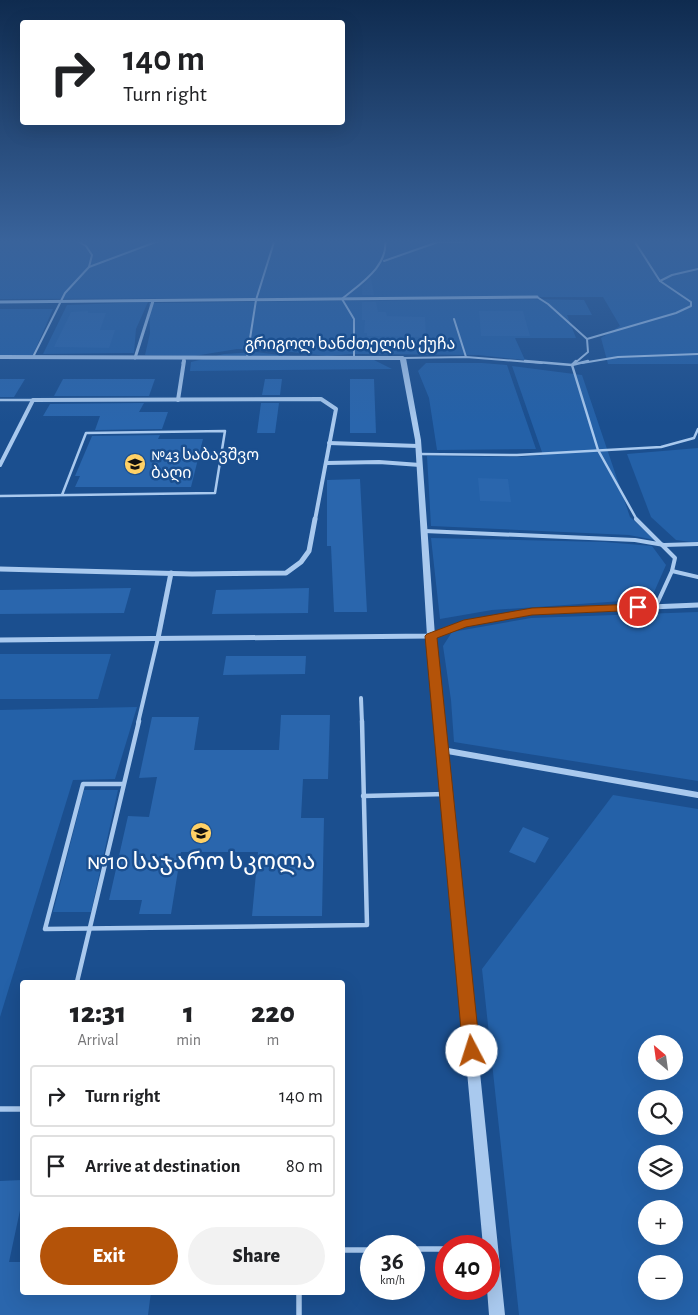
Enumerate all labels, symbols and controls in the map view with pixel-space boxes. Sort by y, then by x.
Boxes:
icon: right [40,40,105,105]
text: 140 m [123,42,205,77]
text: Turn right [123,83,207,105]
street label: გრიგოლ ხანძთელის ქუჩა [245,336,455,354]
place label: №43 საბავშვო ბაღი [151,447,259,482]
school or university icon: №43 საბავშვო ბაღი [123,452,147,476]
pin [617,586,659,628]
icon: arrive [624,593,652,621]
school or university icon: №10 საჯარო სკოლა [189,821,213,845]
place label: №10 საჯარო სკოლა [87,850,315,875]
text: 12:31 [70,998,126,1028]
text: 1 [183,998,194,1028]
text: 220 [251,998,295,1028]
position arrow [445,1024,497,1076]
text: Arrival [77,1032,119,1048]
text: min [176,1032,201,1048]
text: m [267,1032,279,1048]
north arrow [638,1035,682,1080]
map controls [638,1035,683,1300]
icon: right [42,1082,70,1110]
text: Turn right [85,1087,160,1106]
text: 140 m [279,1087,323,1106]
button: search [638,1090,683,1135]
button: layers [638,1145,683,1190]
icon: arrive [42,1152,70,1180]
text: Arrive at destination [85,1157,241,1176]
text: 80 m [286,1157,323,1176]
button: + [638,1200,683,1245]
button: Exit [40,1227,178,1285]
button: Share [188,1227,325,1285]
speed limit sign: 40 [435,1235,500,1300]
text: 36 [381,1249,404,1274]
button: − [638,1255,683,1300]
text: km/h [380,1274,405,1286]

